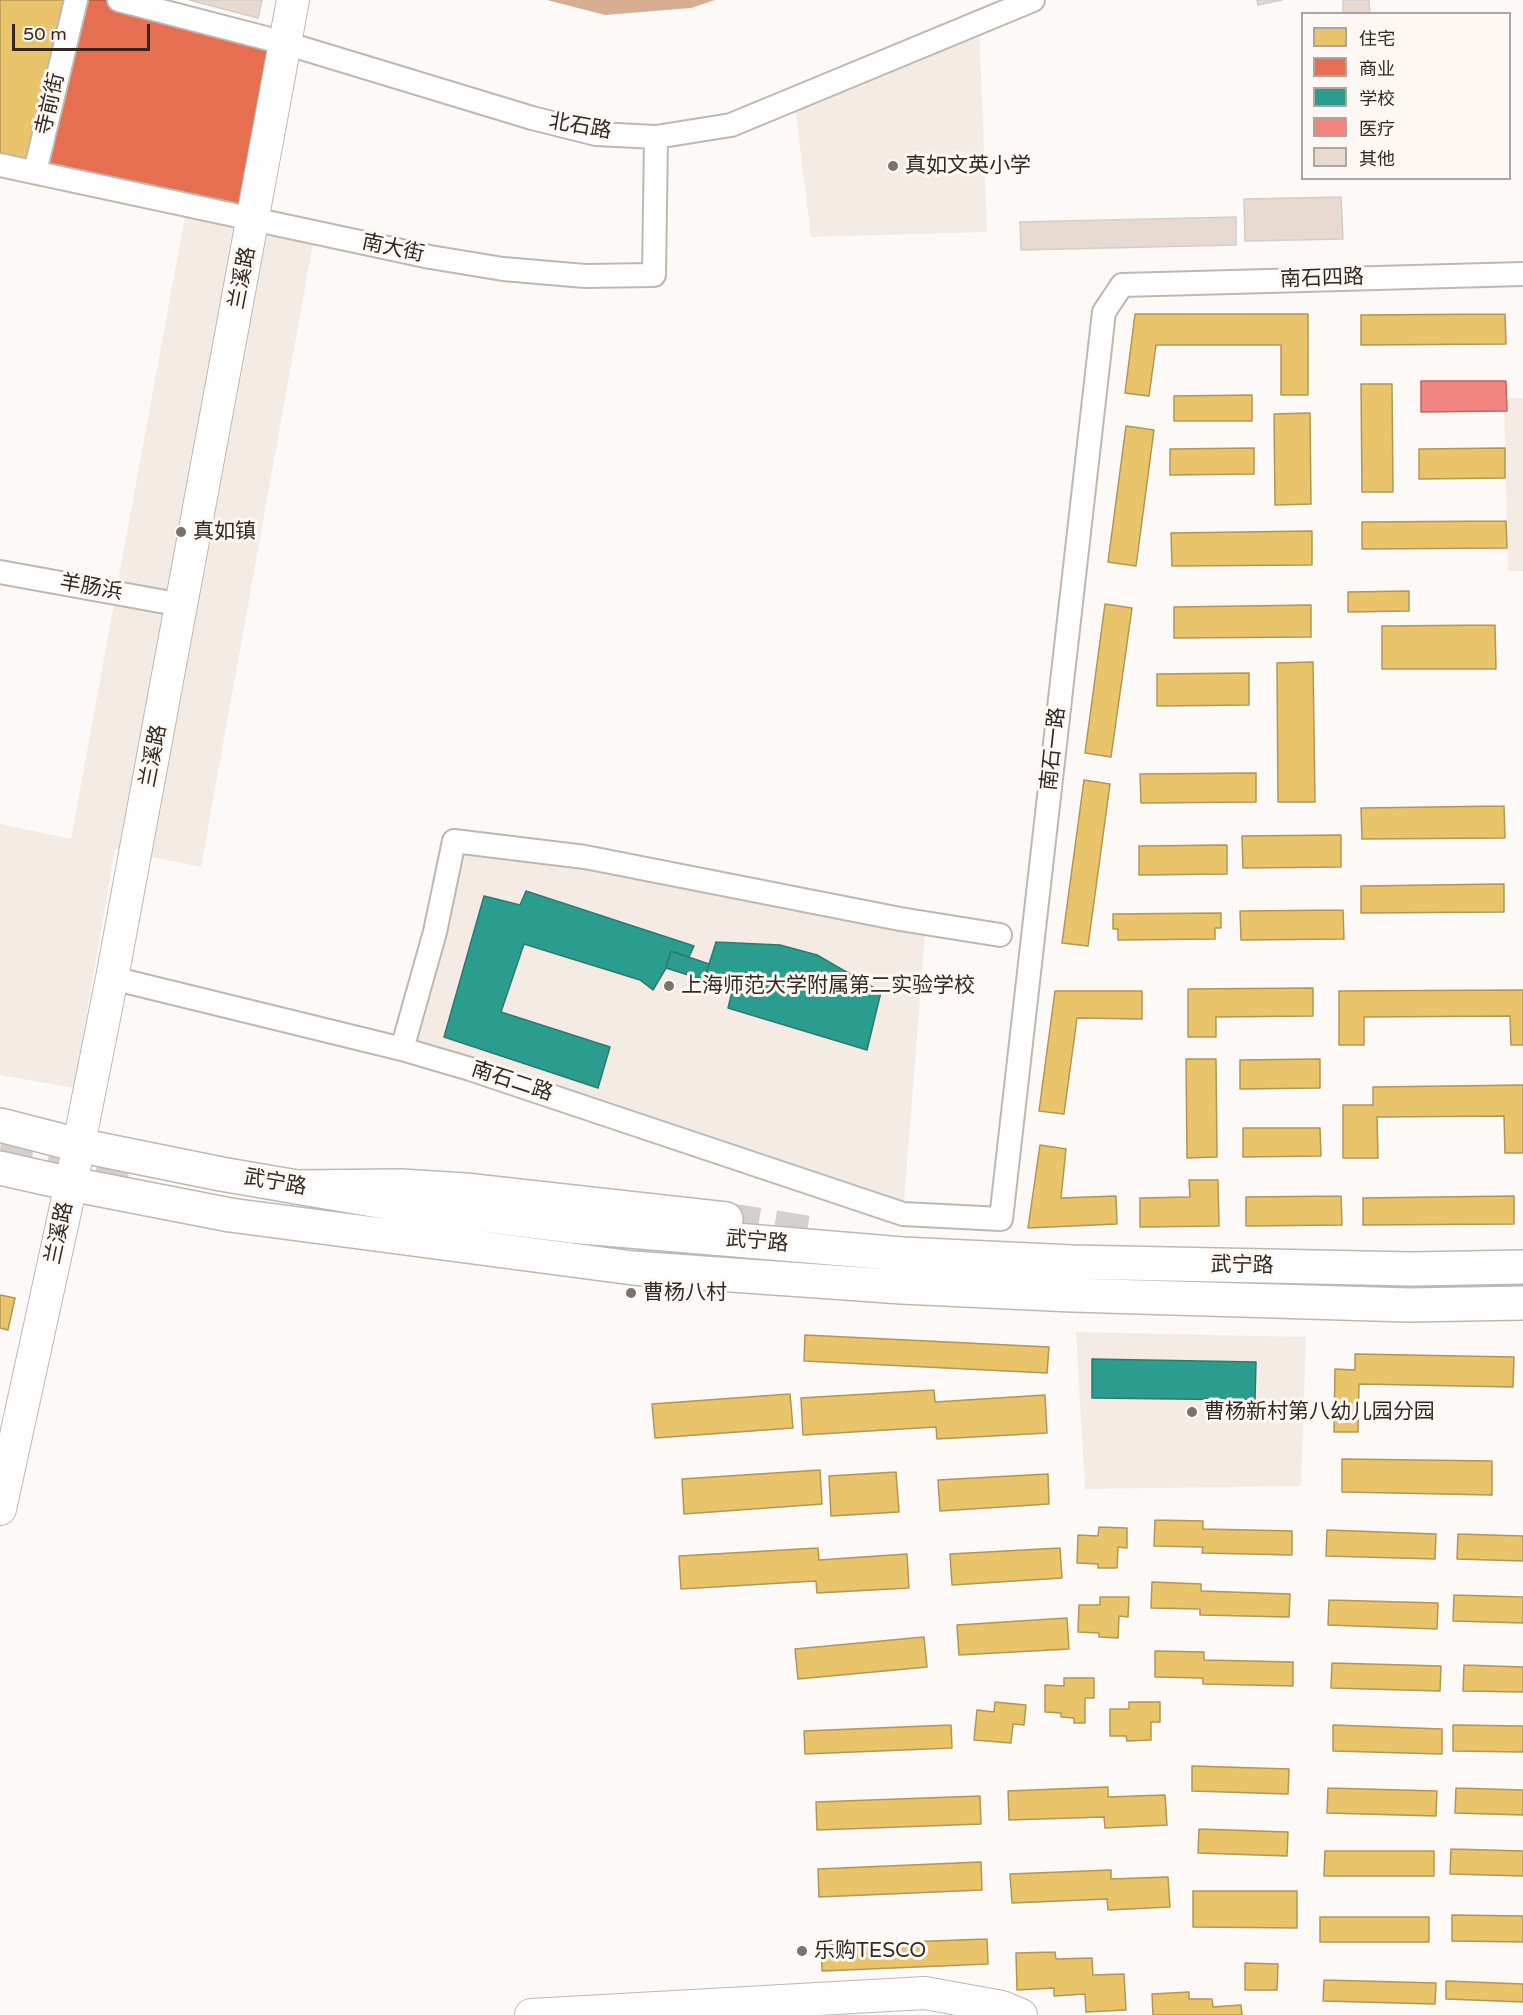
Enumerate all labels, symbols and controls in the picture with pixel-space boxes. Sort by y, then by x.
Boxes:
scale bar [15,12,153,50]
legend [1301,12,1511,180]
text: 50 m [23,23,67,45]
text: 住宅 [1359,28,1395,50]
text: 商业 [1359,58,1395,80]
street label: 寺前街 [32,70,70,138]
text: 学校 [1359,88,1395,110]
street label: 北石路 [547,109,613,145]
text: 医疗 [1359,118,1395,140]
text: 其他 [1359,148,1395,170]
place label: 真如文英小学 [905,153,1031,179]
marker: 真如文英小学 [886,159,900,173]
street label: 南大街 [360,230,426,268]
street label: 兰溪路 [225,245,261,311]
street label: 南石四路 [1280,265,1364,293]
place label: 真如镇 [193,519,256,545]
marker: 真如镇 [174,525,188,539]
street label: 羊肠浜 [58,570,124,606]
street label: 南石一路 [1037,706,1071,792]
street label: 兰溪路 [136,723,172,789]
place label: 上海师范大学附属第二实验学校 [681,973,975,999]
marker: 上海师范大学附属第二实验学校 [662,979,676,993]
street label: 南石二路 [468,1057,556,1107]
street label: 武宁路 [242,1165,308,1201]
street label: 兰溪路 [41,1200,79,1266]
street label: 武宁路 [725,1227,789,1257]
street label: 武宁路 [1210,1253,1274,1279]
place label: 曹杨八村 [643,1280,727,1306]
marker: 曹杨八村 [624,1286,638,1300]
place label: 曹杨新村第八幼儿园分园 [1204,1399,1435,1425]
marker: 曹杨新村第八幼儿园分园 [1185,1405,1199,1419]
place label: 乐购TESCO [814,1938,926,1964]
marker: 乐购TESCO [795,1944,809,1958]

